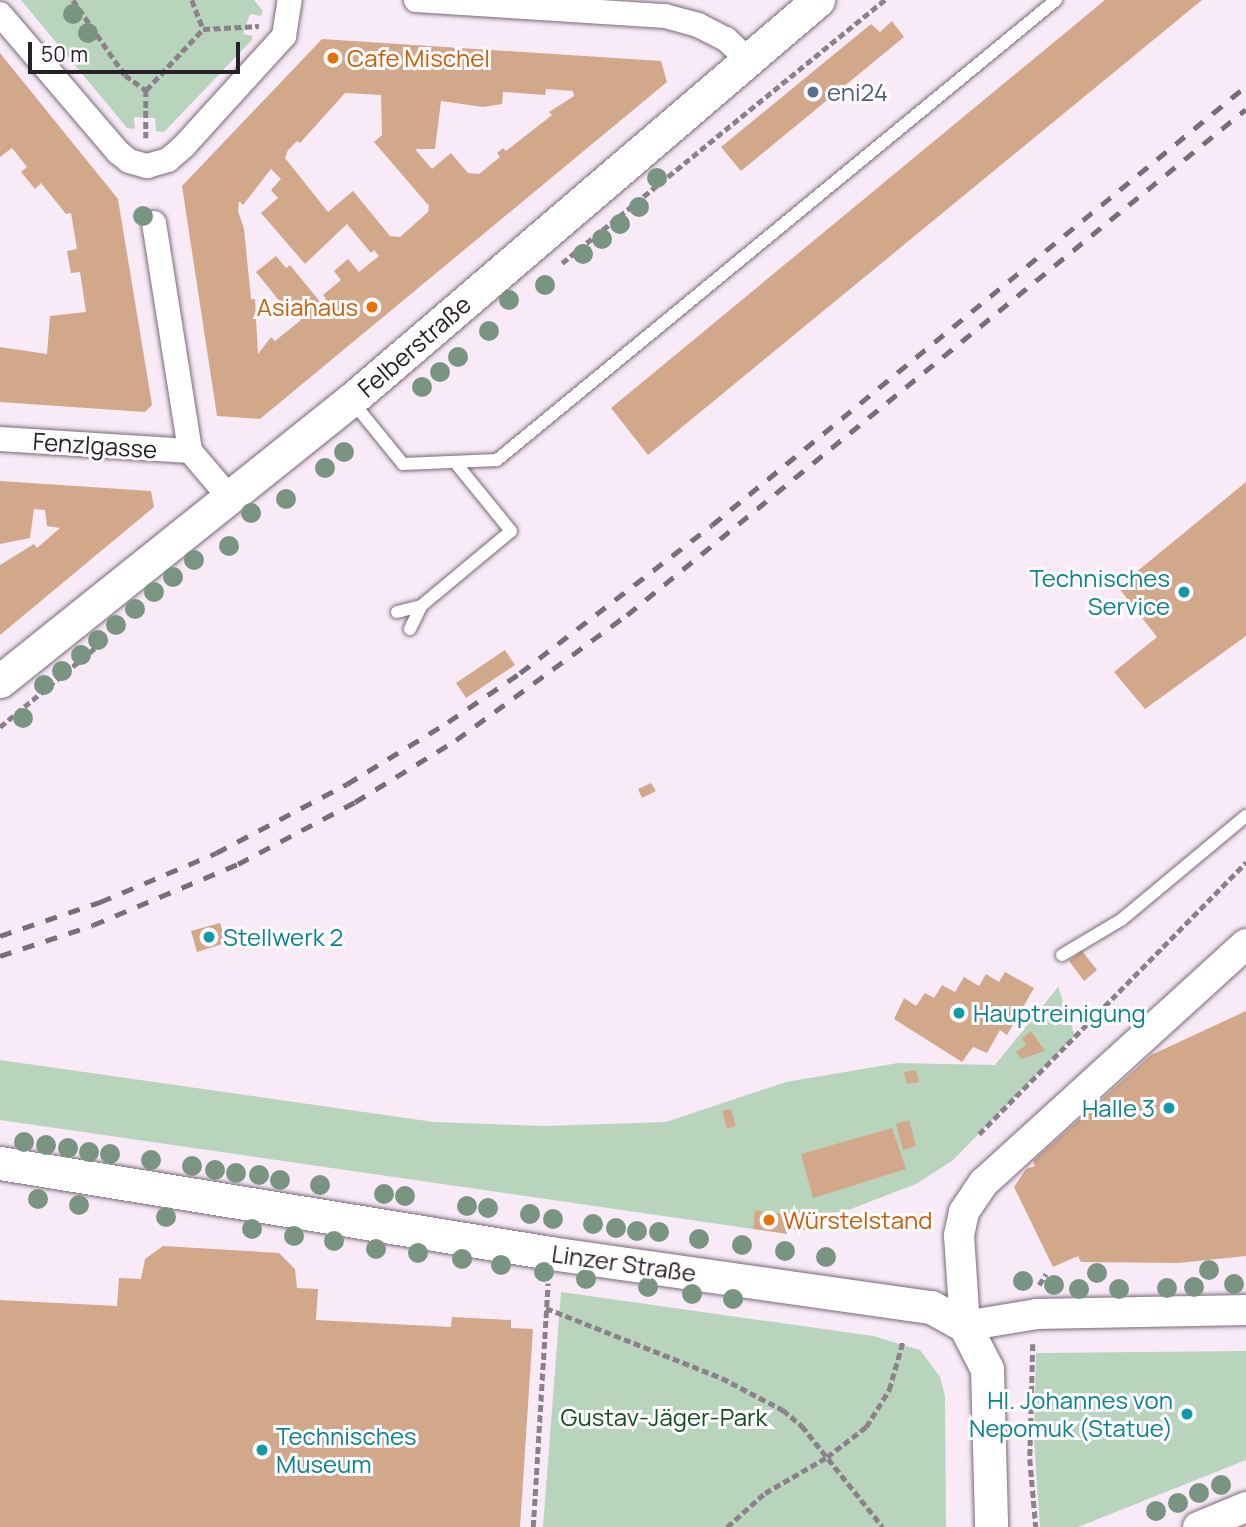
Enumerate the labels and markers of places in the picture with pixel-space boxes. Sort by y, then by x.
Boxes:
place label: Cafe Mischel [347,44,490,72]
marker: Cafe Mischel [325,50,341,66]
place label: eni24 [827,78,888,106]
marker: eni24 [805,84,821,100]
place label: Asiahaus [257,293,358,321]
marker: Asiahaus [364,299,380,315]
place label: Technisches Service [1029,564,1170,620]
marker: Technisches Service [1176,584,1192,600]
place label: Stellwerk 2 [223,923,343,951]
marker: Stellwerk 2 [201,929,217,945]
place label: Hauptreinigung [973,999,1146,1027]
marker: Hauptreinigung [951,1005,967,1021]
place label: Halle 3 [1082,1094,1155,1122]
marker: Halle 3 [1161,1100,1177,1116]
place label: Würstelstand [783,1206,932,1234]
marker: Würstelstand [761,1212,777,1228]
place label: Hl. Johannes von Nepomuk (Statue) [969,1386,1173,1442]
marker: Hl. Johannes von Nepomuk (Statue) [1179,1406,1195,1422]
place label: Technisches Museum [276,1422,417,1478]
marker: Technisches Museum [254,1442,270,1458]

